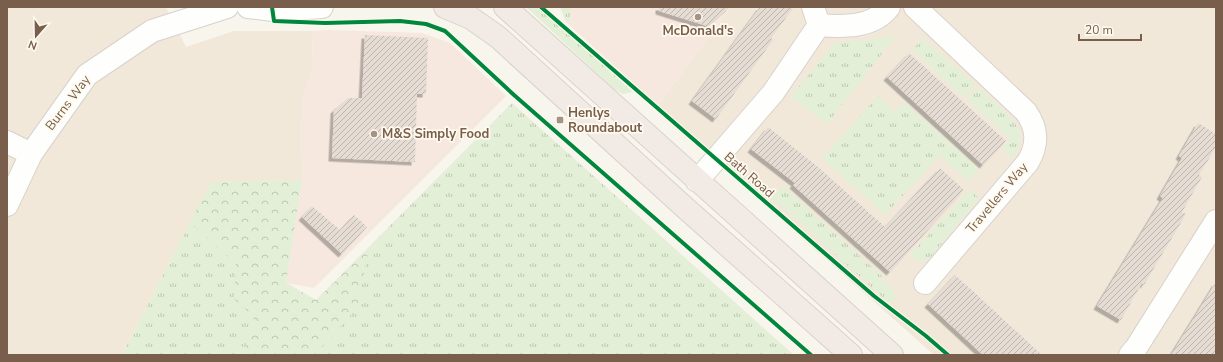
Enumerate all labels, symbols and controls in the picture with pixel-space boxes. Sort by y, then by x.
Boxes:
marker: McDonald's [693,12,703,22]
north arrow [16,16,56,56]
scale bar [1079,16,1141,42]
place label: McDonald's [663,22,733,40]
text: 20 m [1085,22,1113,38]
text: N [26,36,39,53]
street label: Burns Way [41,71,95,134]
place label: Henlys Roundabout [568,104,643,137]
marker: Henlys Roundabout [555,115,565,125]
place label: M&S Simply Food [382,125,489,143]
marker: M&S Simply Food [369,129,379,139]
street label: Bath Road [720,148,778,202]
street label: Travellers Way [962,158,1032,237]

